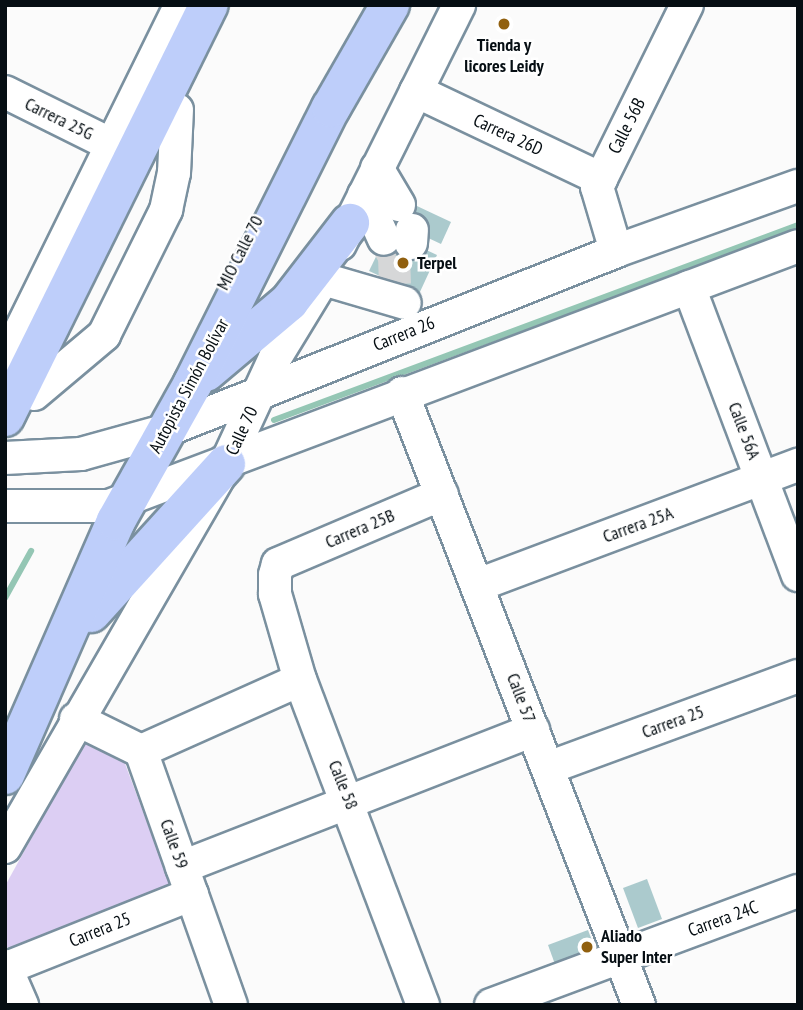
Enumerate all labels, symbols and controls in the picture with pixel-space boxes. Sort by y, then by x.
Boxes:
marker: Tienda y licores Leidy [496,16,512,32]
place label: Tienda y licores Leidy [464,35,544,78]
street label: Carrera 25G [21,93,97,145]
street label: Calle 56B [604,95,650,157]
street label: Carrera 26D [470,110,546,160]
street label: MIO Calle 70 [212,212,268,294]
place label: Terpel [417,252,457,274]
marker: Terpel [395,255,411,271]
street label: Carrera 26 [370,312,438,356]
street label: Autopista Simón Bolívar [144,315,234,457]
street label: Calle 56A [723,399,765,463]
street label: Calle 70 [221,403,263,459]
street label: Carrera 25A [600,502,676,548]
street label: Carrera 25B [322,505,398,553]
street label: Calle 57 [502,670,540,726]
street label: Carrera 25 [639,701,707,743]
street label: Calle 58 [323,757,363,813]
street label: Calle 59 [155,816,193,872]
street label: Carrera 24C [685,896,761,942]
street label: Carrera 25 [66,908,134,952]
place label: Aliado Super Inter [601,926,672,968]
marker: Aliado Super Inter [579,939,595,955]

